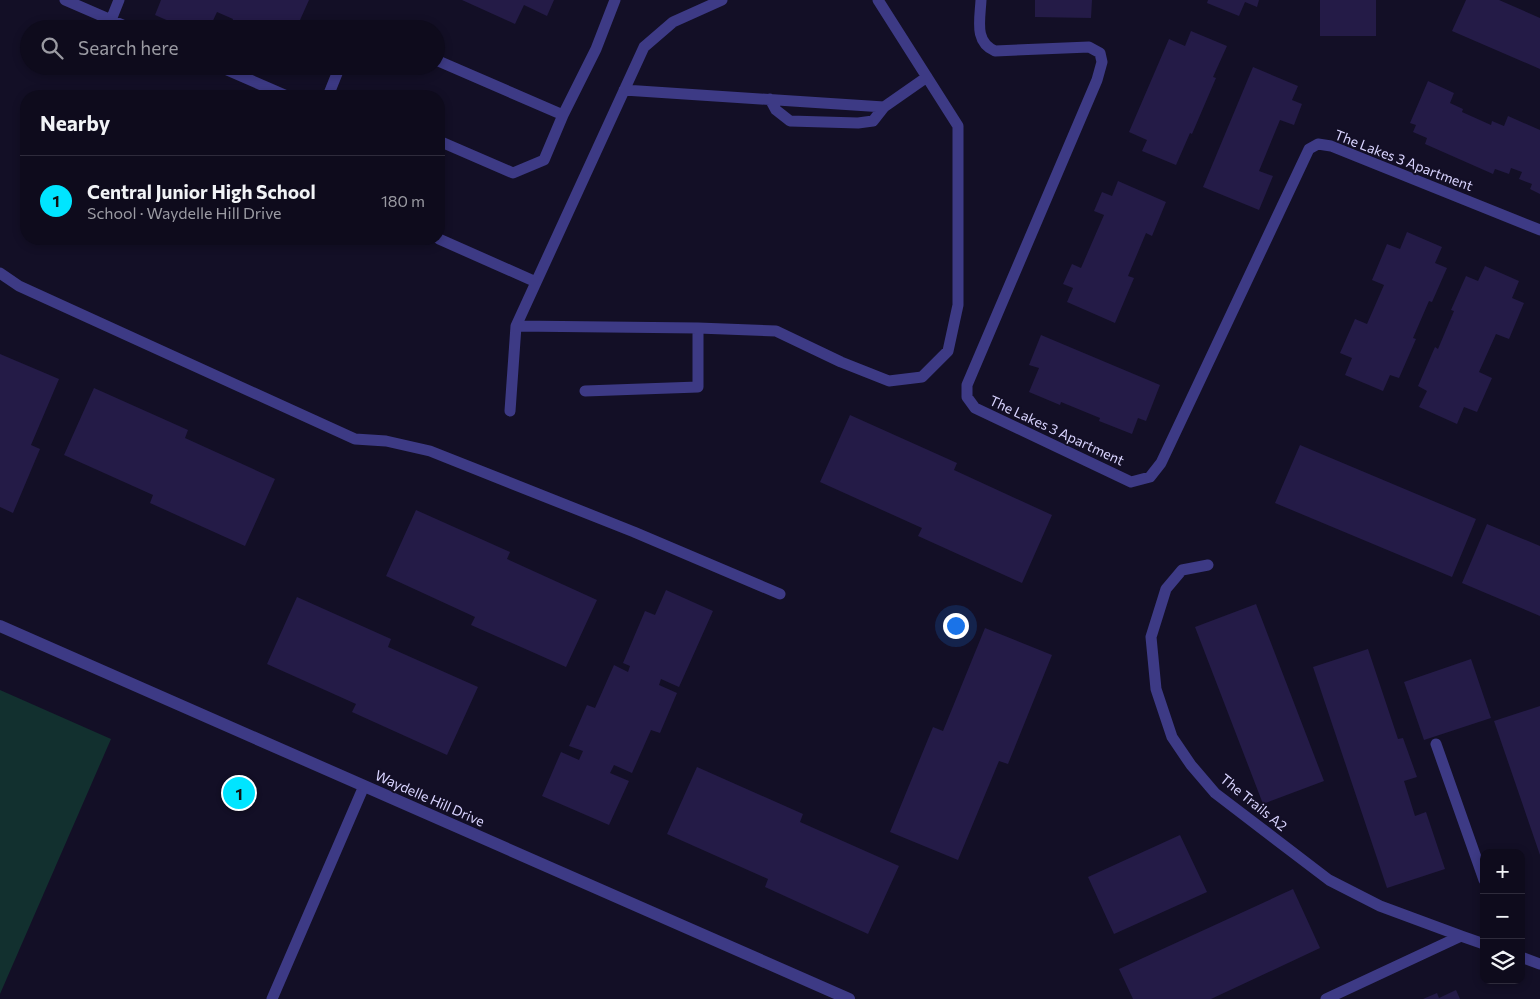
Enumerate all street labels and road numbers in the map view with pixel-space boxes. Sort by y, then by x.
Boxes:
street label: The Lakes 3 Apartment [1332,126,1476,194]
street label: The Lakes 3 Apartment [987,391,1127,469]
street label: Waydelle Hill Drive [373,766,487,830]
street label: The Trails A2 [1217,770,1291,834]

